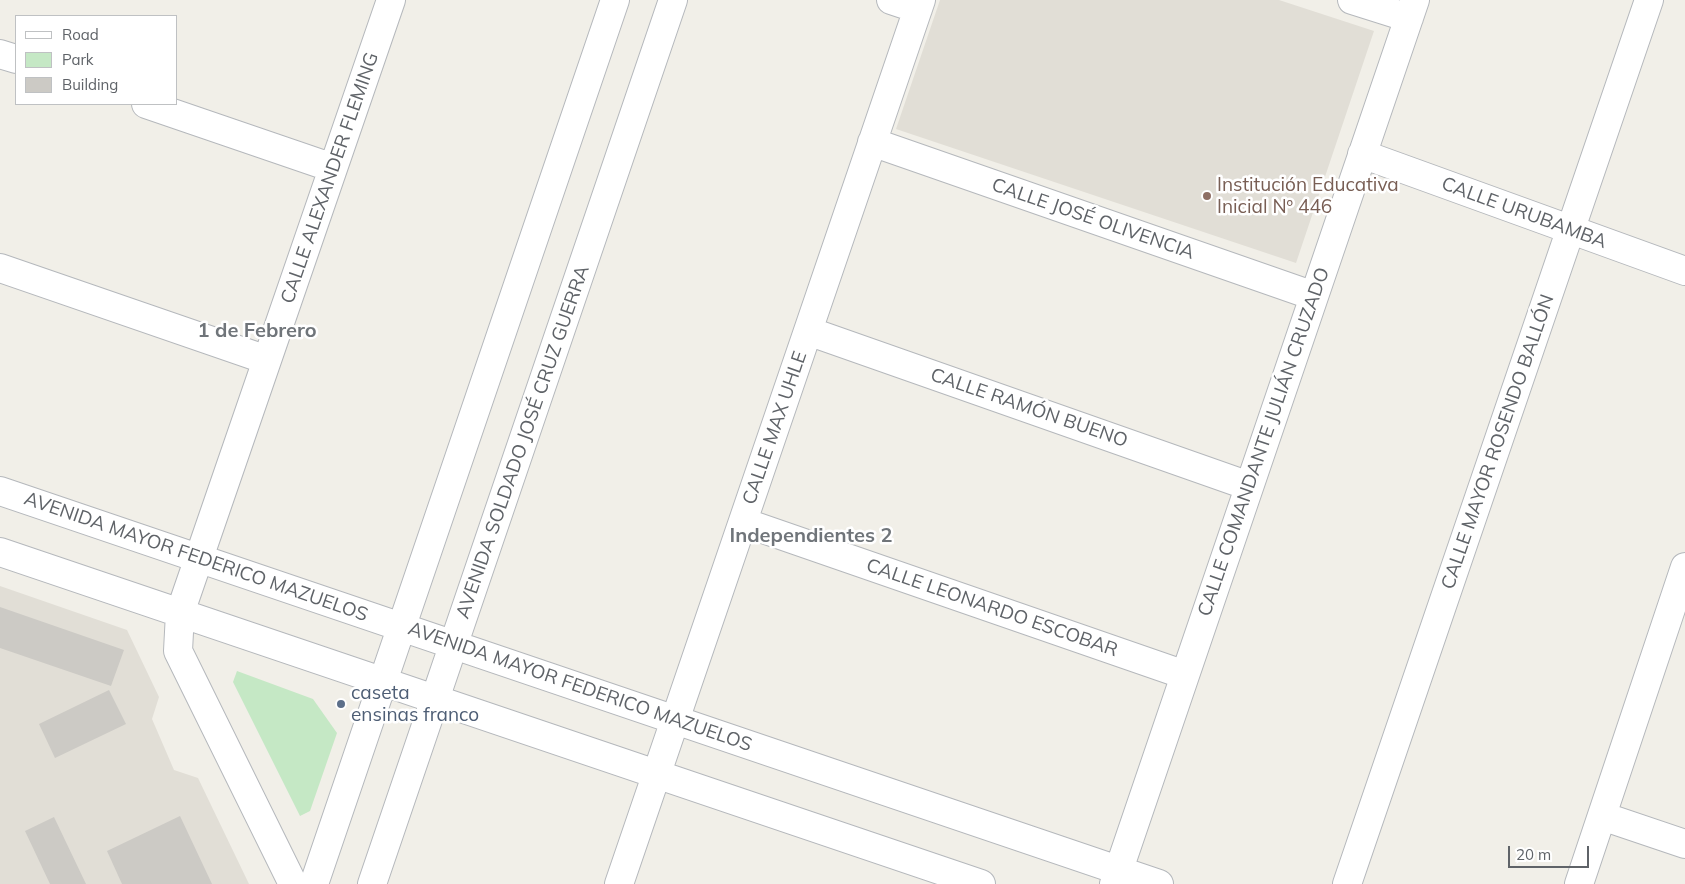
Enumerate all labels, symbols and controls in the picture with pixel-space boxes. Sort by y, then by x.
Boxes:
legend [15,15,178,105]
text: Road [62,25,99,44]
street label: CALLE ALEXANDER FLEMING [276,49,384,307]
text: Park [62,50,94,69]
text: Building [62,75,118,94]
street label: CALLE URUBAMBA [1438,173,1610,253]
street label: CALLE JOSÉ OLIVENCIA [989,174,1197,264]
place label: Institución Educativa Inicial Nº 446 [1217,174,1399,218]
marker: Institución Educativa Inicial Nº 446 [1201,190,1213,202]
street label: AVENIDA SOLDADO JOSÉ CRUZ GUERRA [452,262,594,622]
street label: CALLE COMANDANTE JULIÁN CRUZADO [1193,265,1335,619]
street label: CALLE MAYOR ROSENDO BALLÓN [1437,292,1559,592]
district label: 1 de Febrero [198,319,316,343]
street label: CALLE MAX UHLE [738,348,812,508]
street label: CALLE RAMÓN BUENO [927,363,1131,453]
street label: AVENIDA MAYOR FEDERICO MAZUELOS [21,487,371,627]
district label: Independientes 2 [729,524,893,548]
street label: CALLE LEONARDO ESCOBAR [863,554,1121,662]
street label: AVENIDA MAYOR FEDERICO MAZUELOS [405,617,755,757]
place label: caseta ensinas franco [351,682,479,726]
marker: caseta ensinas franco [335,698,347,710]
scale bar [1510,836,1591,868]
text: 20 m [1516,845,1551,864]

